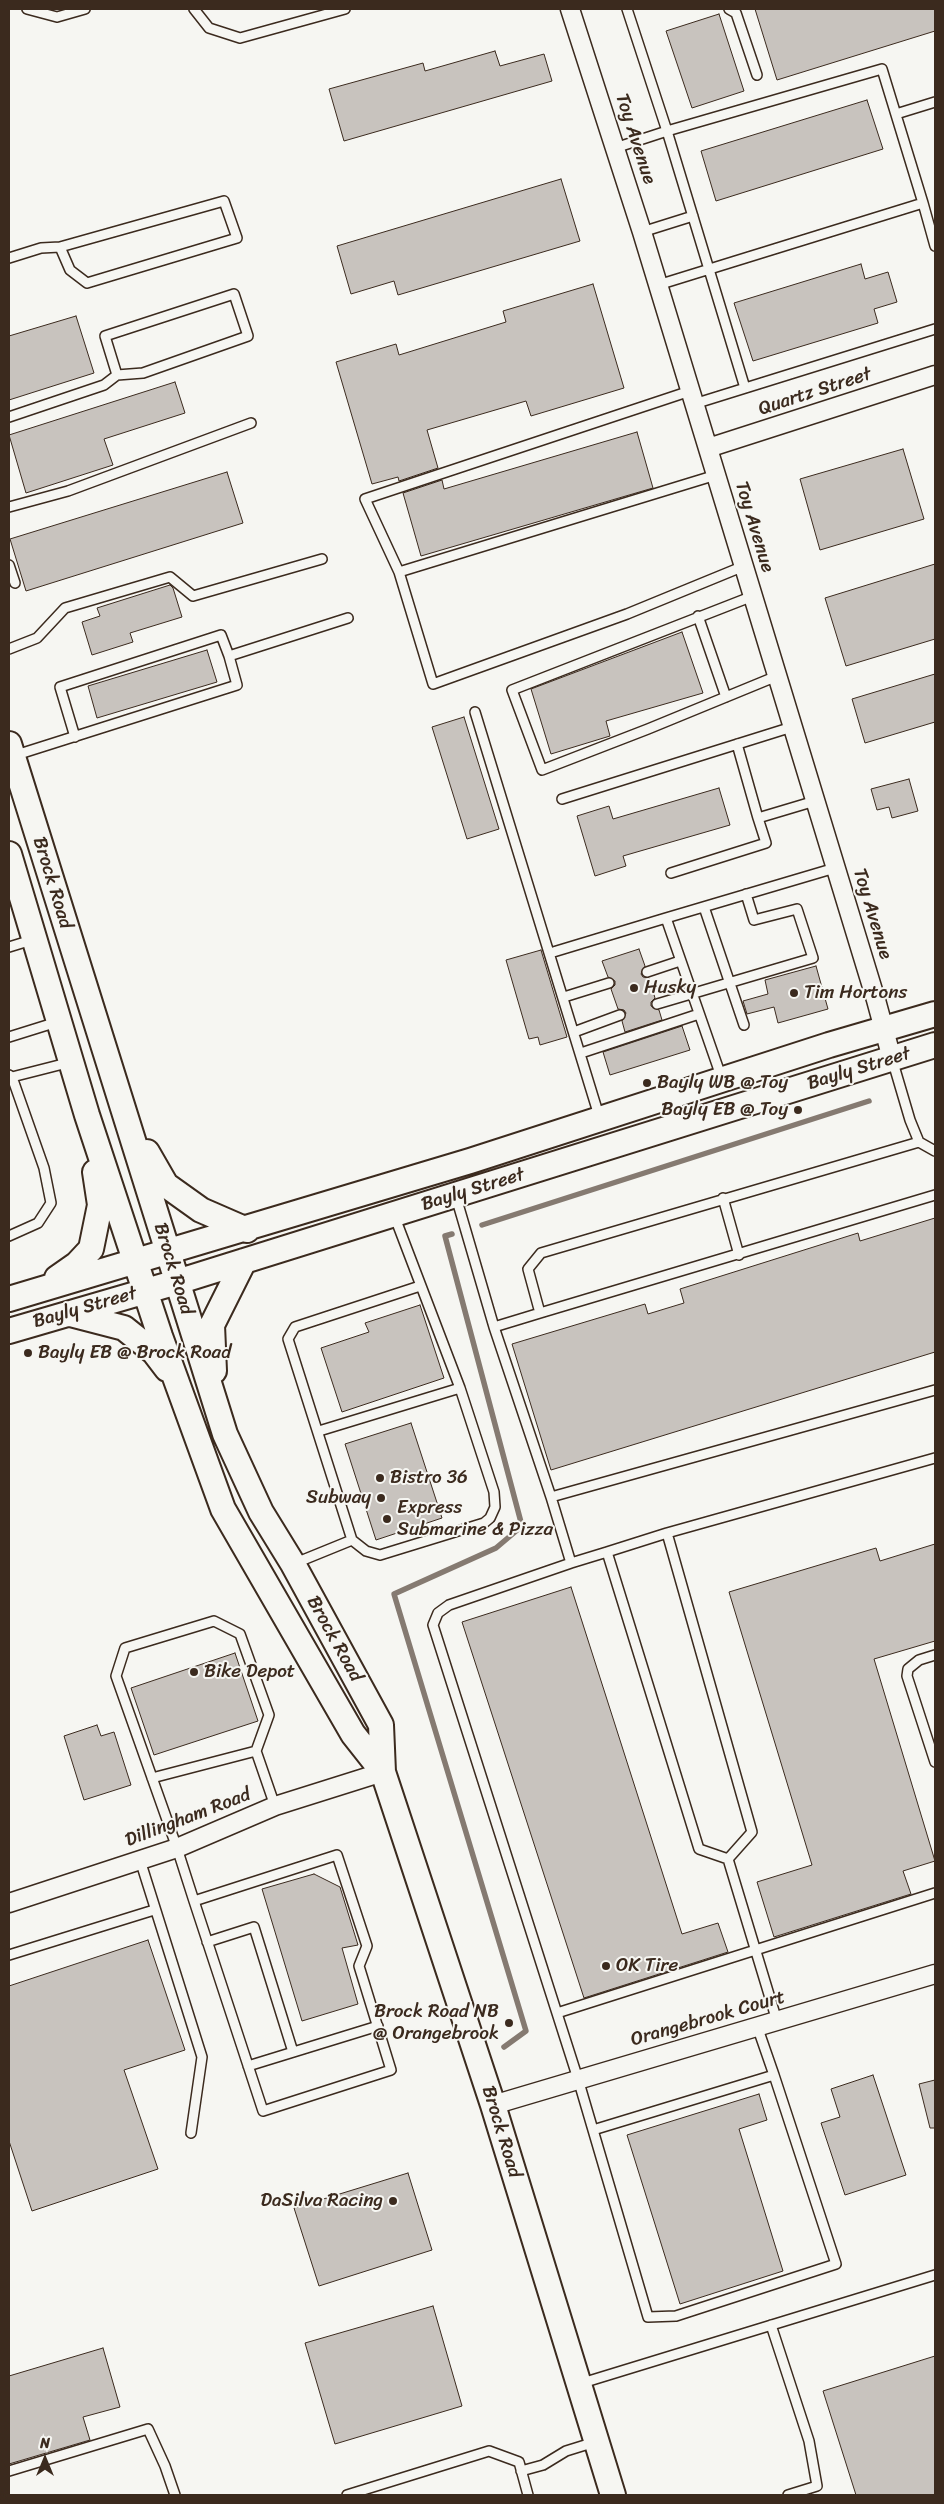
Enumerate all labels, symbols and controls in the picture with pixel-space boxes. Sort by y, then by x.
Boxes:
street label: Toy Avenue [610,91,660,187]
street label: Quartz Street [756,363,874,421]
street label: Toy Avenue [729,479,779,575]
street label: Brock Road [27,834,77,932]
street label: Toy Avenue [847,866,897,962]
place label: Husky [644,977,696,999]
marker: Husky [628,982,640,994]
place label: Tim Hortons [804,982,907,1004]
marker: Tim Hortons [788,987,800,999]
street label: Bayly Street [805,1043,913,1095]
place label: Bayly WB @ Toy [657,1072,788,1094]
marker: Bayly WB @ Toy [641,1077,653,1089]
place label: Bayly EB @ Toy [661,1099,788,1121]
marker: Bayly EB @ Toy [792,1104,804,1116]
street label: Bayly Street [419,1164,527,1216]
street label: Brock Road [148,1220,198,1318]
street label: Bayly Street [31,1282,139,1334]
place label: Bayly EB @ Brock Road [38,1342,231,1364]
marker: Bayly EB @ Brock Road [22,1347,34,1359]
place label: Bistro 36 [390,1467,468,1489]
marker: Bistro 36 [374,1472,386,1484]
place label: Subway [306,1487,371,1509]
marker: Subway [375,1492,387,1504]
place label: Express Submarine & Pizza [397,1497,553,1541]
marker: Express Submarine & Pizza [381,1513,393,1525]
street label: Brock Road [301,1592,367,1686]
place label: Bike Depot [204,1661,295,1683]
marker: Bike Depot [188,1666,200,1678]
street label: Dillingham Road [122,1784,254,1852]
place label: OK Tire [616,1955,678,1977]
marker: OK Tire [600,1960,612,1972]
street label: Orangebrook Court [628,1986,788,2052]
place label: Brock Road NB @ Orangebrook [373,2001,499,2045]
marker: Brock Road NB @ Orangebrook [503,2017,515,2029]
street label: Brock Road [476,2083,526,2181]
place label: DaSilva Racing [261,2190,383,2212]
marker: DaSilva Racing [387,2195,399,2207]
text: N [40,2431,50,2456]
north arrow [20,2434,70,2484]

